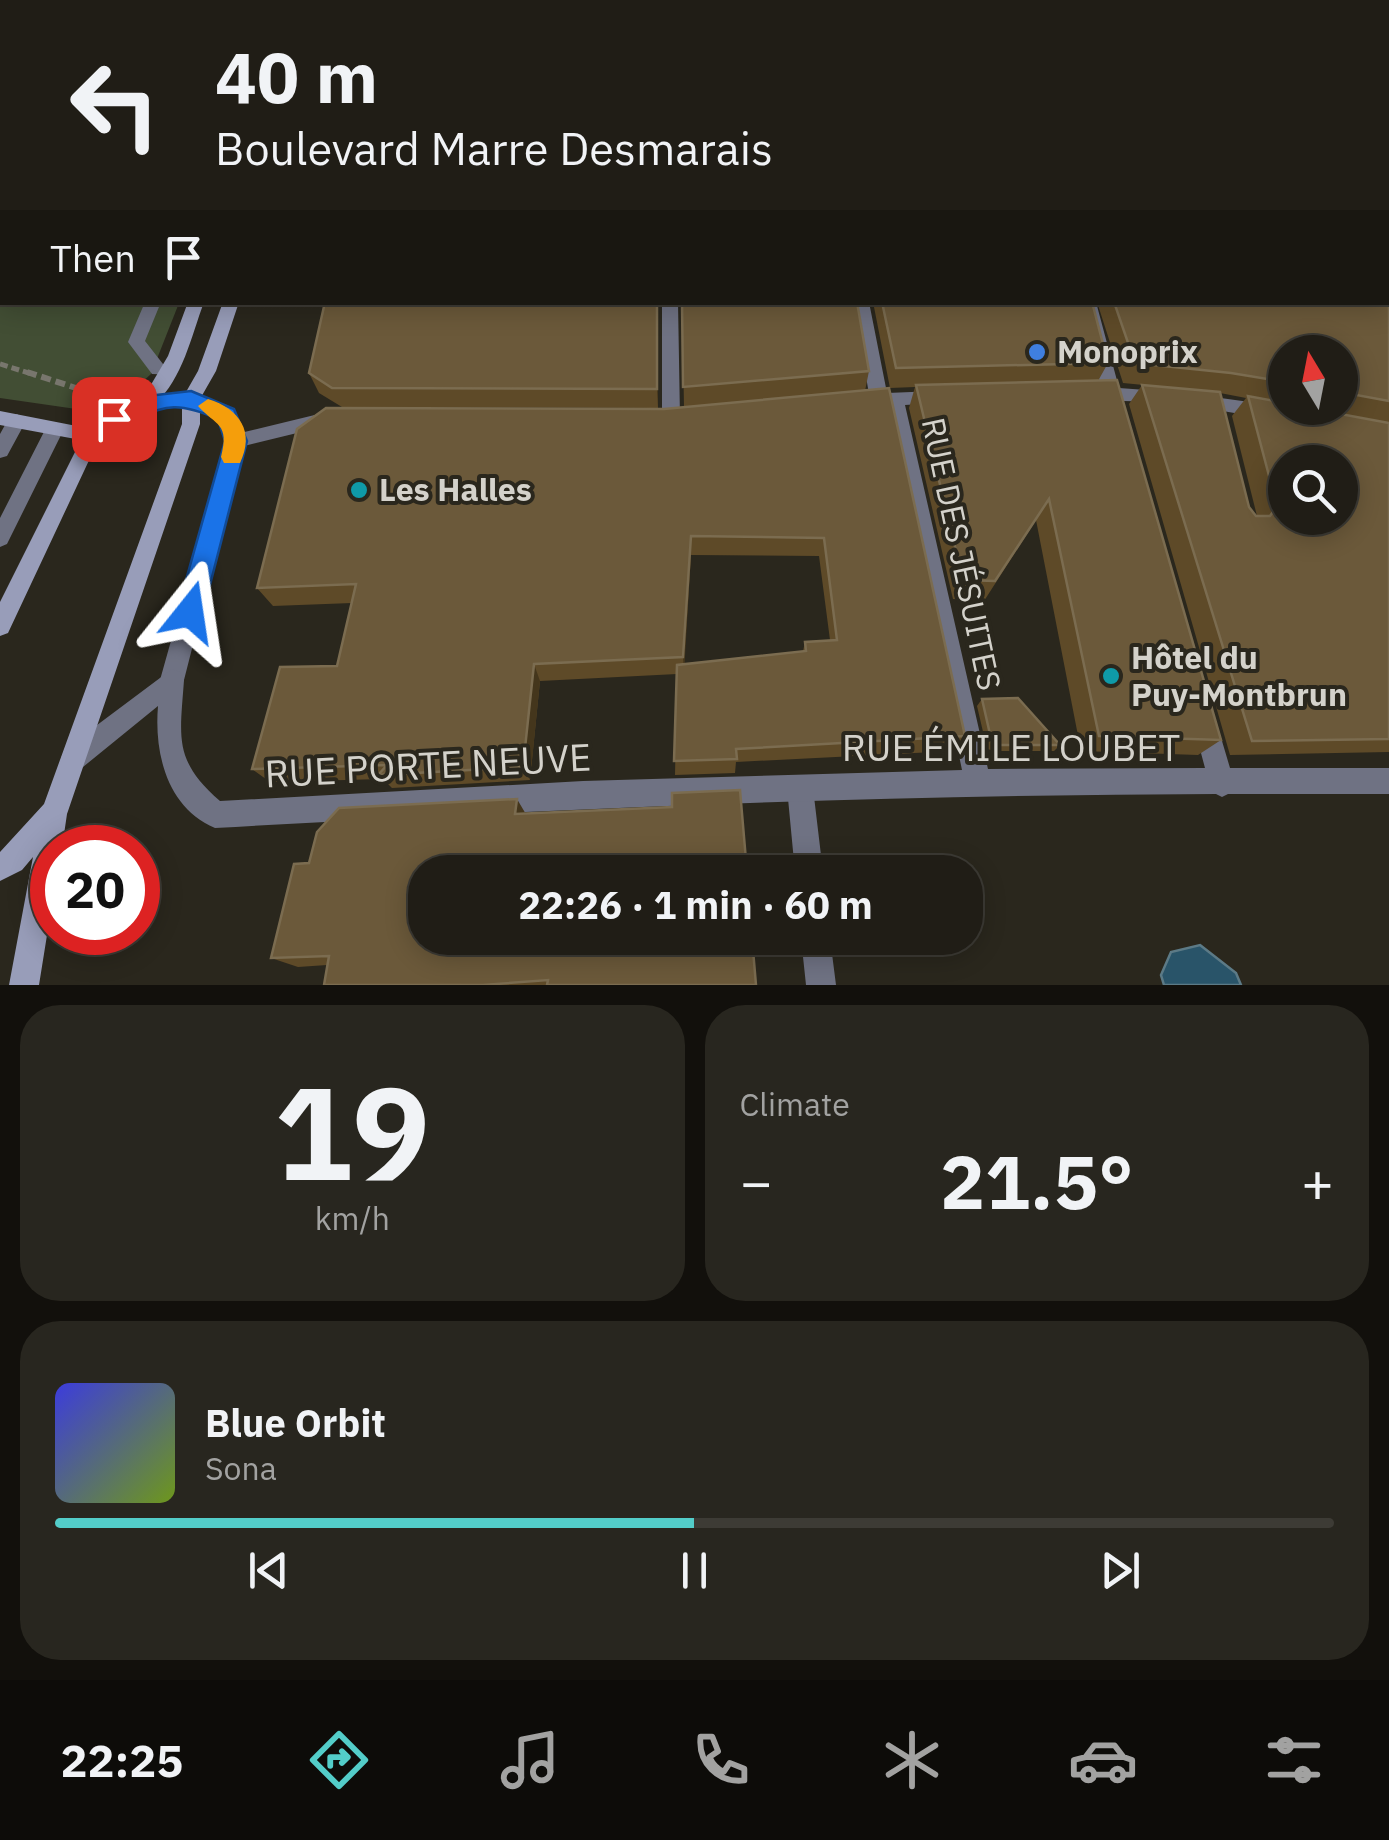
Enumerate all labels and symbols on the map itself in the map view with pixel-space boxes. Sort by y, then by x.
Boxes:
place label: Monoprix [1057,330,1198,372]
north arrow [1268,335,1358,425]
marker: Monoprix [1026,341,1048,363]
pin [72,377,157,462]
street label: RUE DES JÉSUITES [913,414,1011,694]
place label: Les Halles [379,468,532,510]
marker: Les Halles [348,479,370,501]
position arrow [138,560,242,664]
place label: Hôtel du Puy-Montbrun [1131,636,1347,715]
marker: Hôtel du Puy-Montbrun [1100,665,1122,687]
street label: RUE ÉMILE LOUBET [842,722,1180,771]
street label: RUE PORTE NEUVE [263,731,592,798]
speed limit sign: 20 [30,825,160,955]

